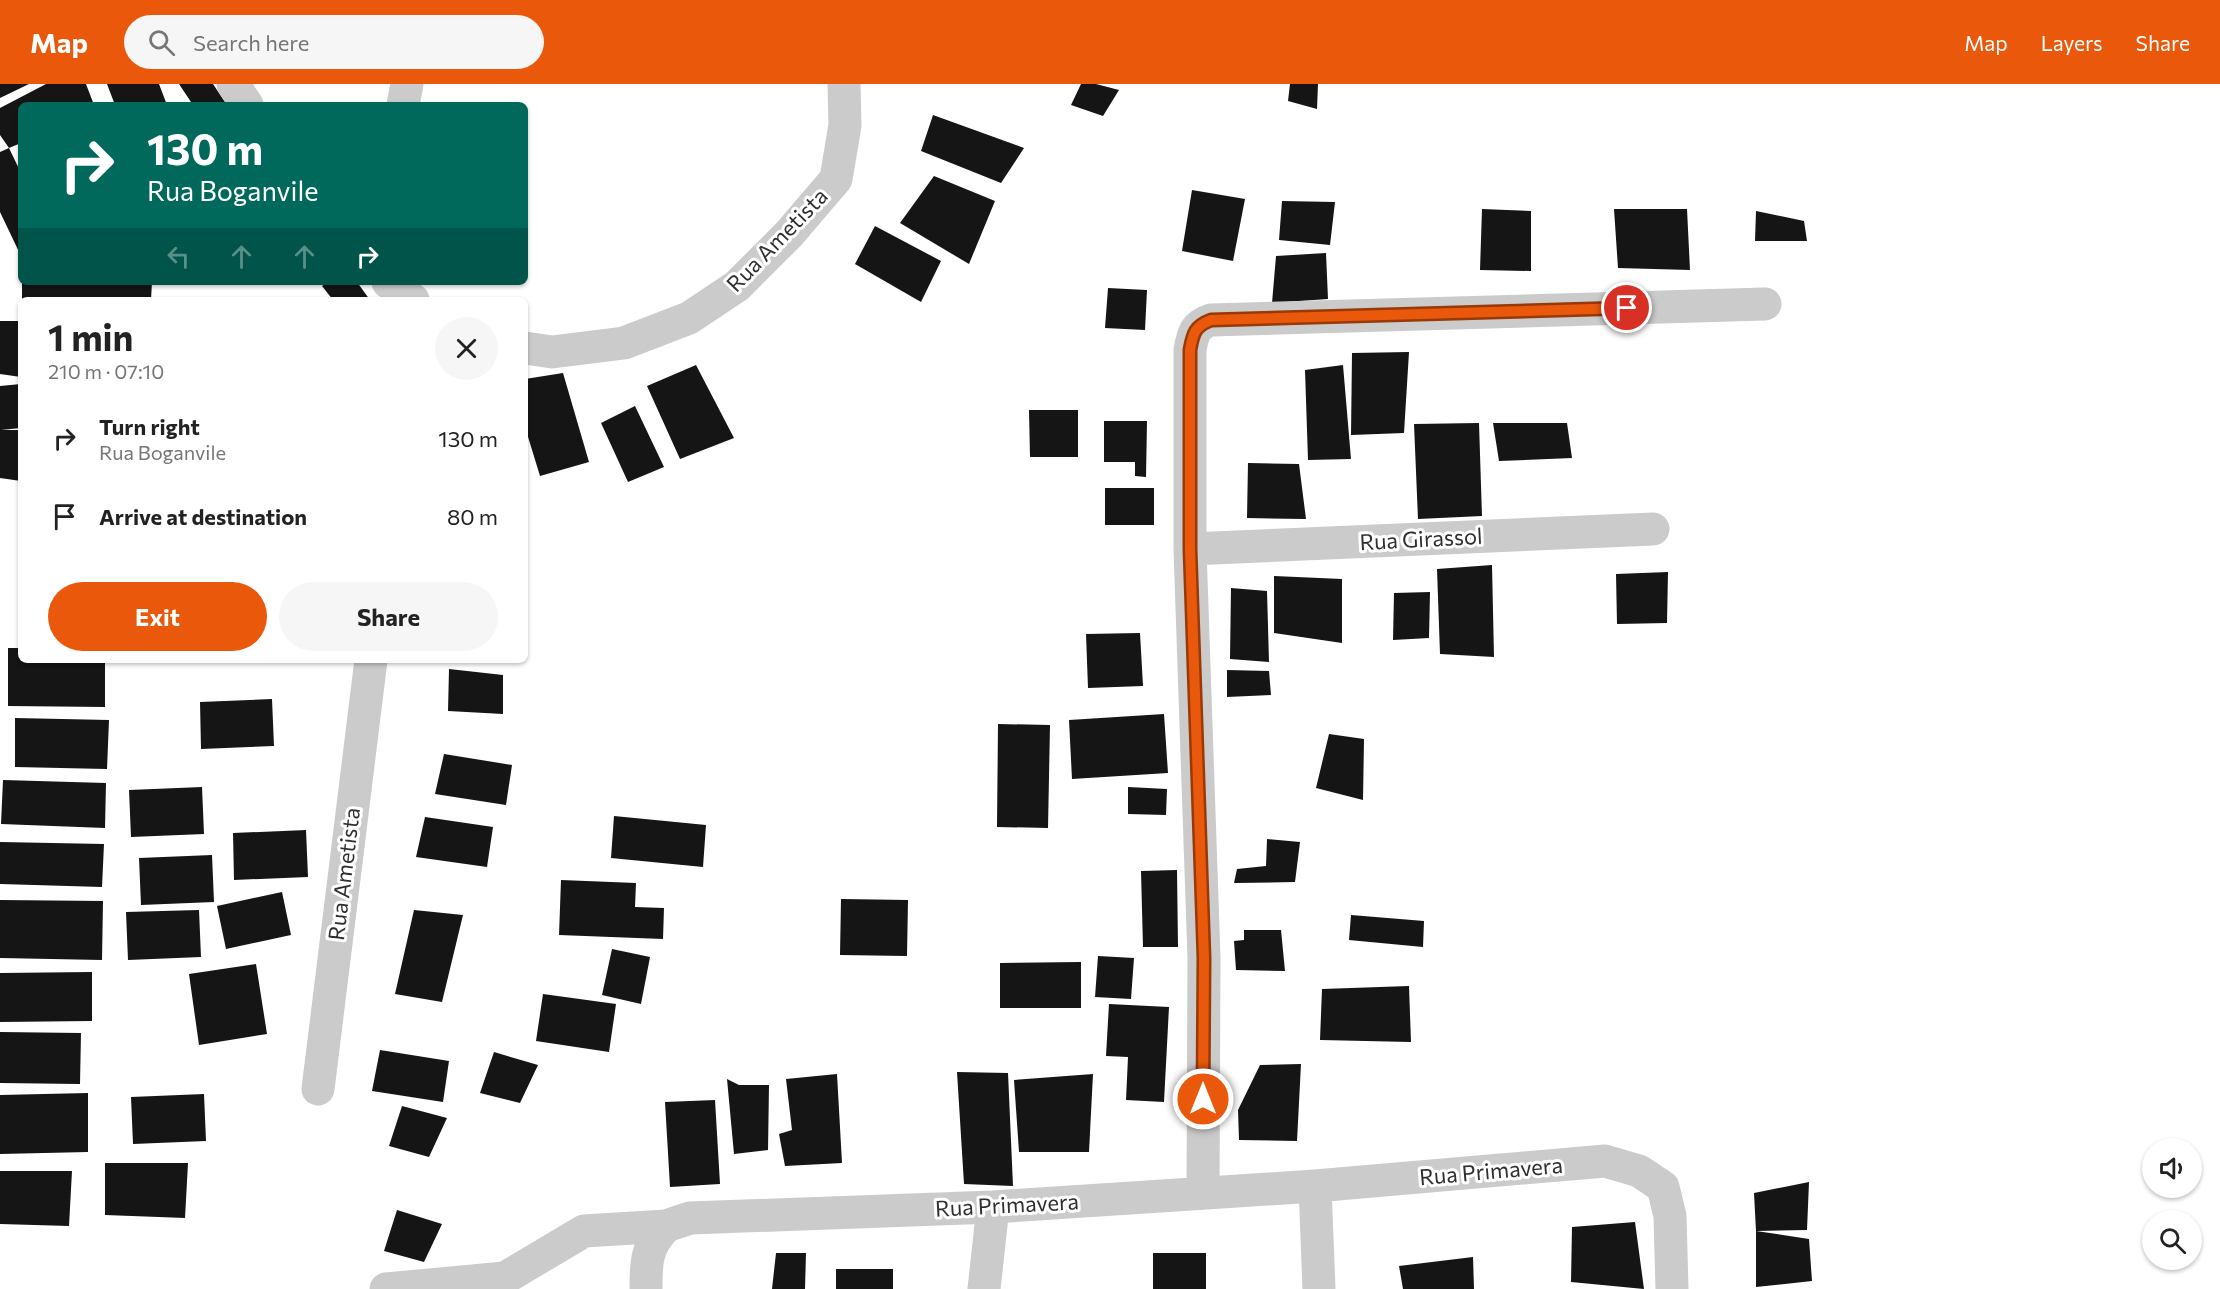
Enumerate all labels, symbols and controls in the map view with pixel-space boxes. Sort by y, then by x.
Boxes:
search box [124,15,544,69]
text: Map [30,25,88,59]
icon: search [145,26,178,59]
text: Search here [193,29,309,56]
text: Map [1964,30,2008,55]
text: Layers [2041,30,2103,55]
text: Share [2136,30,2190,55]
text: 130 m [147,122,263,174]
icon: right [48,126,126,204]
text: Rua Boganvile [147,174,319,207]
street label: Rua Ametista [721,182,833,297]
icon: left [162,240,195,273]
icon: ahead [225,240,258,273]
icon: ahead [288,240,321,273]
icon: right [351,240,384,273]
pin [1601,282,1652,333]
icon: arrive [1610,291,1643,324]
text: 1 min [48,314,133,358]
button: close [435,317,498,380]
text: 210 m · 07:10 [48,359,164,383]
text: Turn right [99,413,200,440]
icon: right [48,422,81,455]
text: 130 m [438,425,498,452]
text: Rua Boganvile [99,440,226,464]
icon: arrive [48,500,81,533]
text: Arrive at destination [99,503,307,530]
text: 80 m [447,503,498,530]
street label: Rua Girassol [1359,522,1483,555]
button: Exit [48,582,267,651]
button: Share [279,582,498,651]
street label: Rua Ametista [322,806,365,942]
position arrow [1171,1067,1235,1131]
map controls [2142,1138,2202,1270]
button: sound [2142,1138,2202,1198]
street label: Rua Primavera [1418,1151,1564,1190]
street label: Rua Primavera [934,1187,1080,1222]
button: search [2142,1210,2202,1270]

